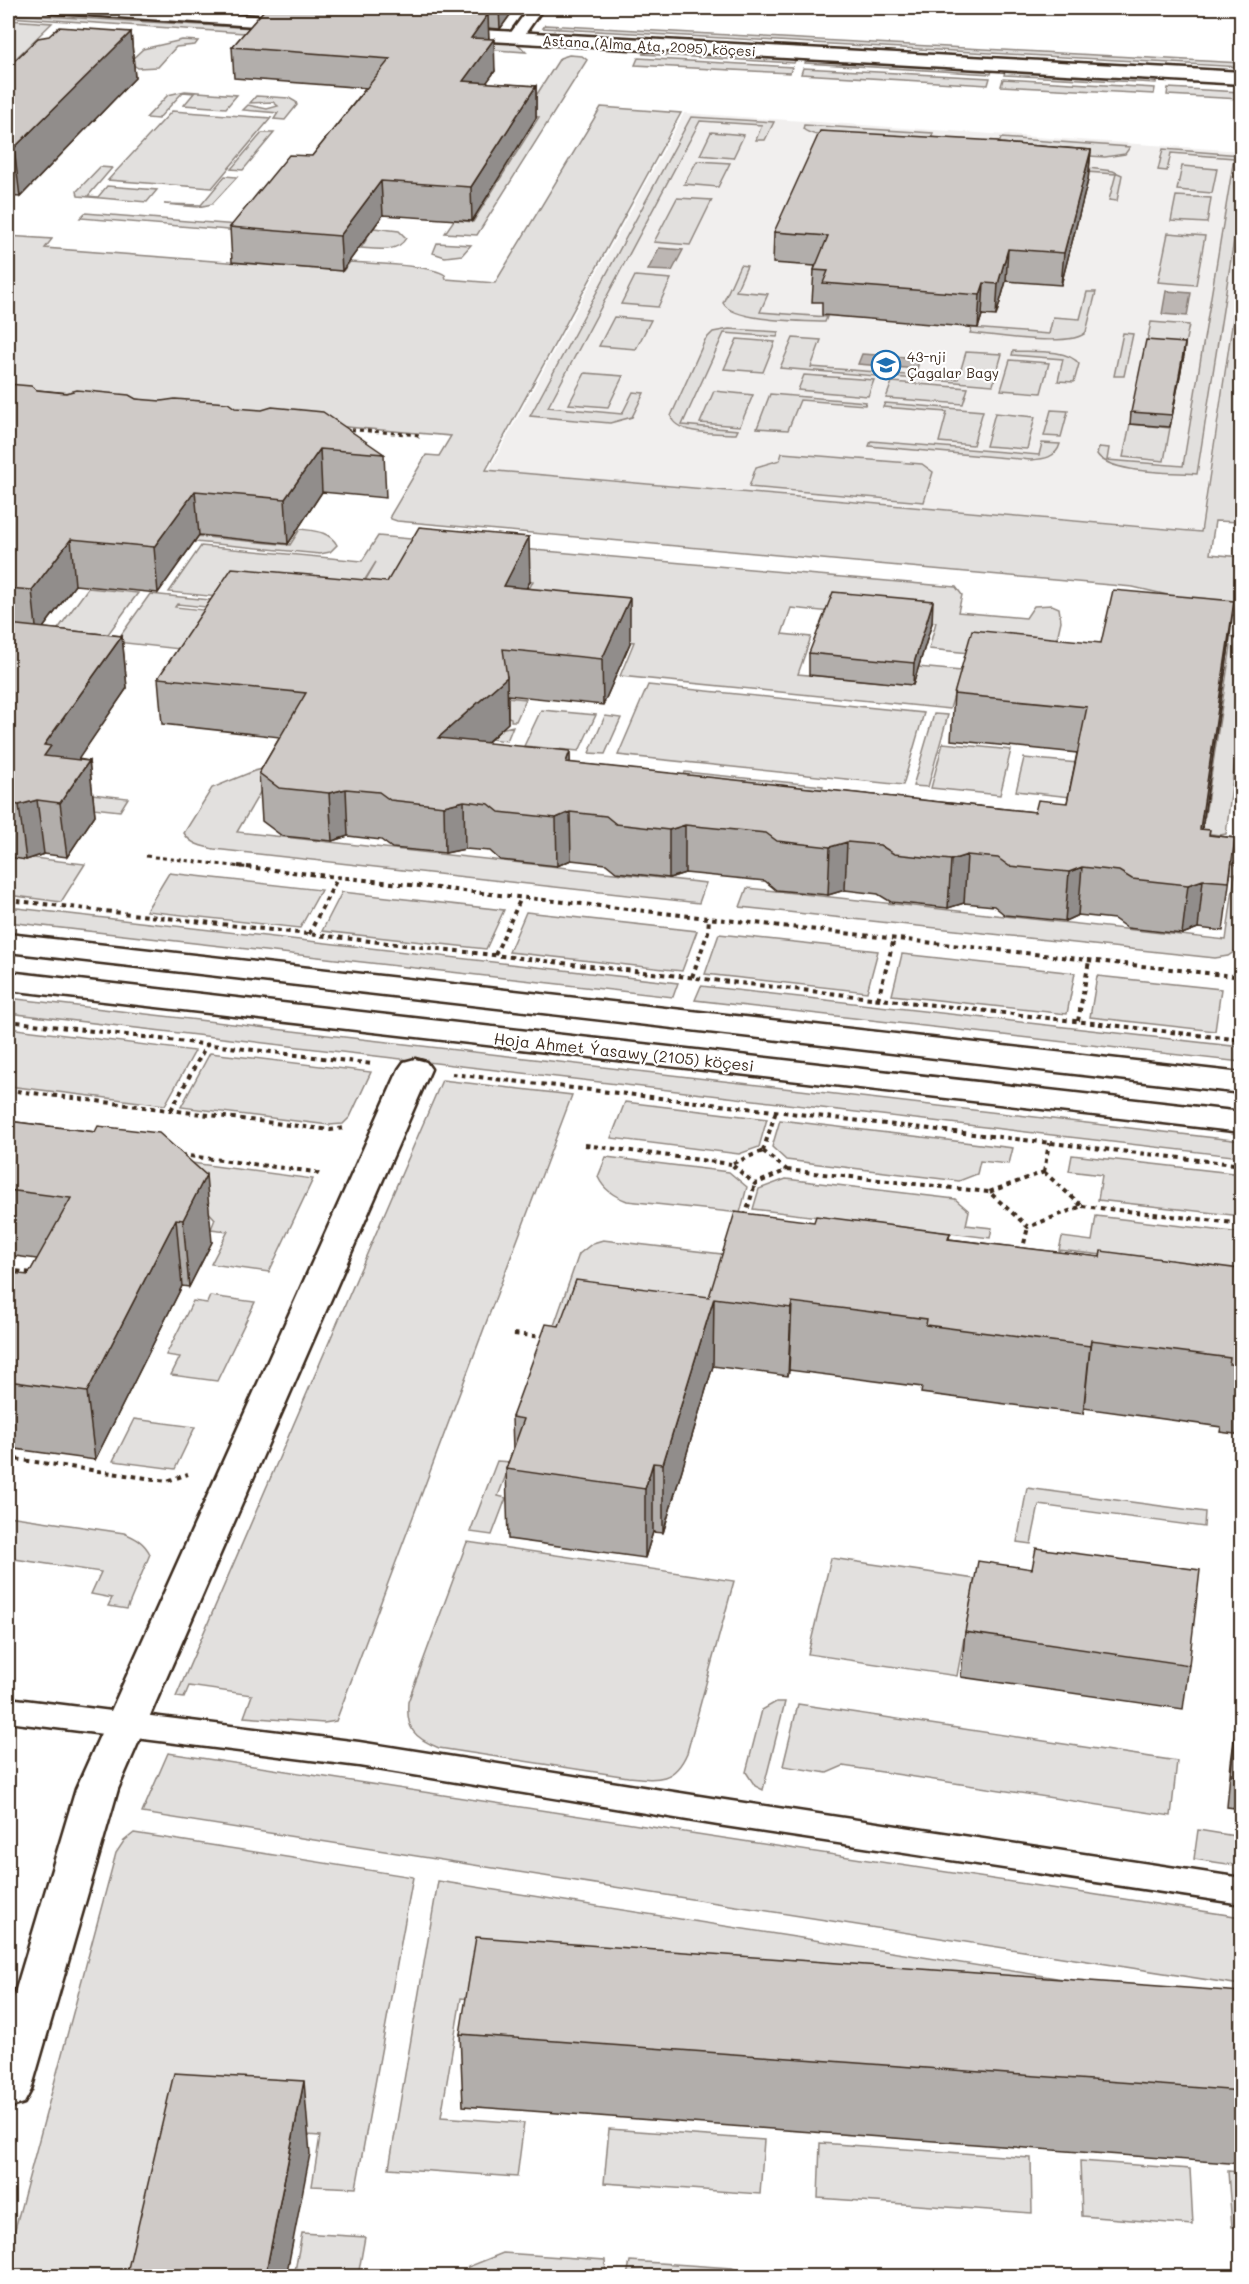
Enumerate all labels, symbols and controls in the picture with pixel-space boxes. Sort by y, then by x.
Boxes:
street label: Astana (Alma Ata, 2095) köçesi [542,30,756,61]
place label: 43-nji Çagalar Bagy [907,347,999,382]
school or university icon: 43-nji Çagalar Bagy [870,349,902,381]
street label: Hoja Ahmet Ýasawy (2105) köçesi [493,1027,755,1076]

